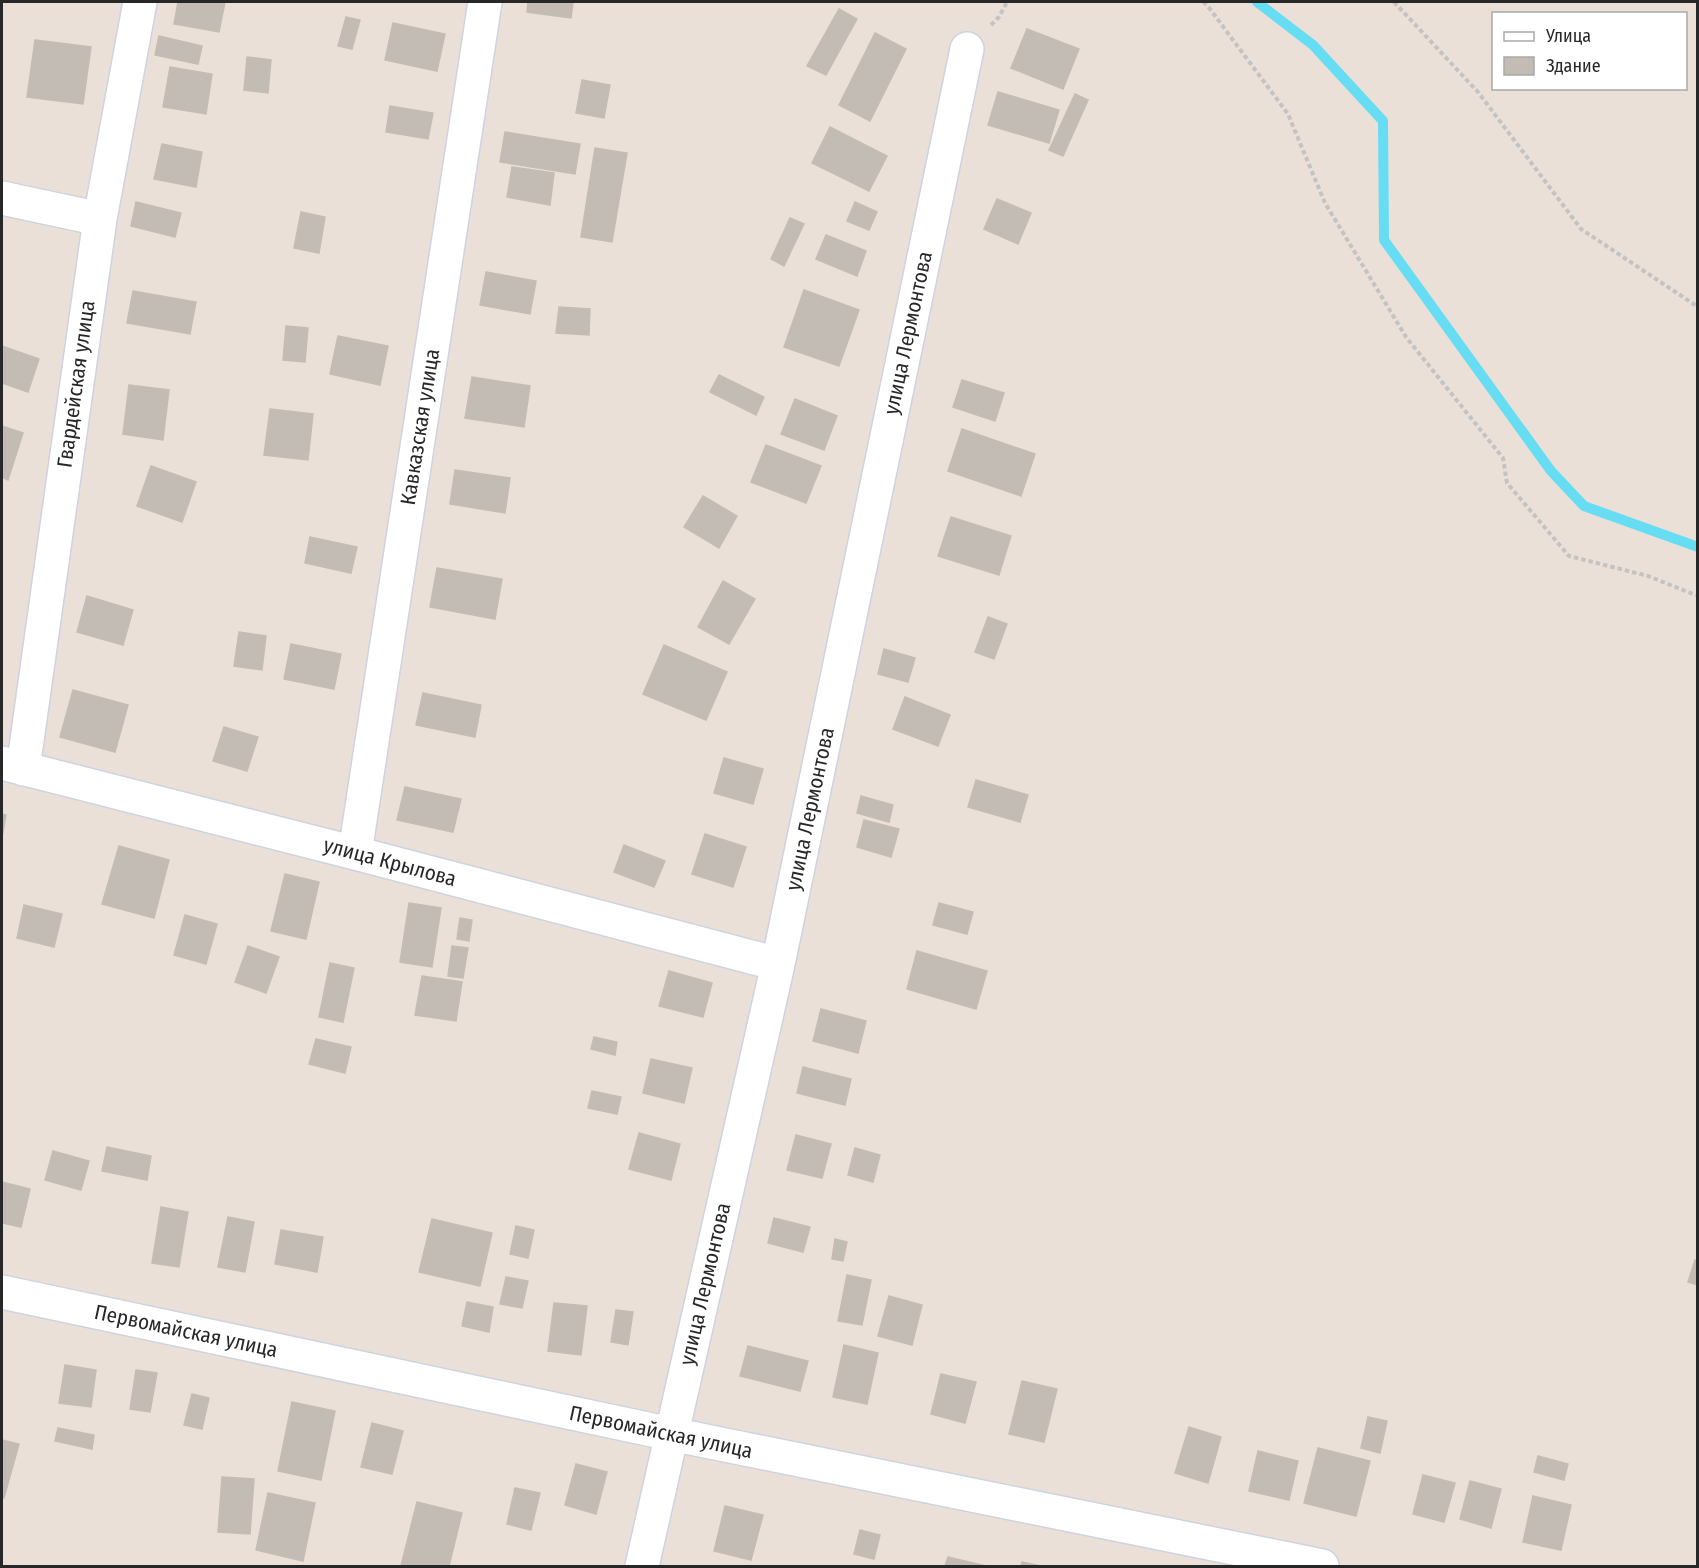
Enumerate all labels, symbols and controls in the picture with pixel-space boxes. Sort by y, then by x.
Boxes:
legend [1492,12,1687,90]
text: Улица [1545,25,1591,47]
text: Здание [1546,55,1601,77]
street label: улица Лермонтова [878,249,938,417]
street label: Гвардейская улица [51,299,101,469]
street label: Кавказская улица [395,347,445,507]
street label: улица Лермонтова [780,725,840,893]
street label: улица Крылова [321,832,459,892]
street label: улица Лермонтова [674,1200,736,1368]
street label: Первомайская улица [92,1299,280,1363]
street label: Первомайская улица [567,1400,755,1464]

